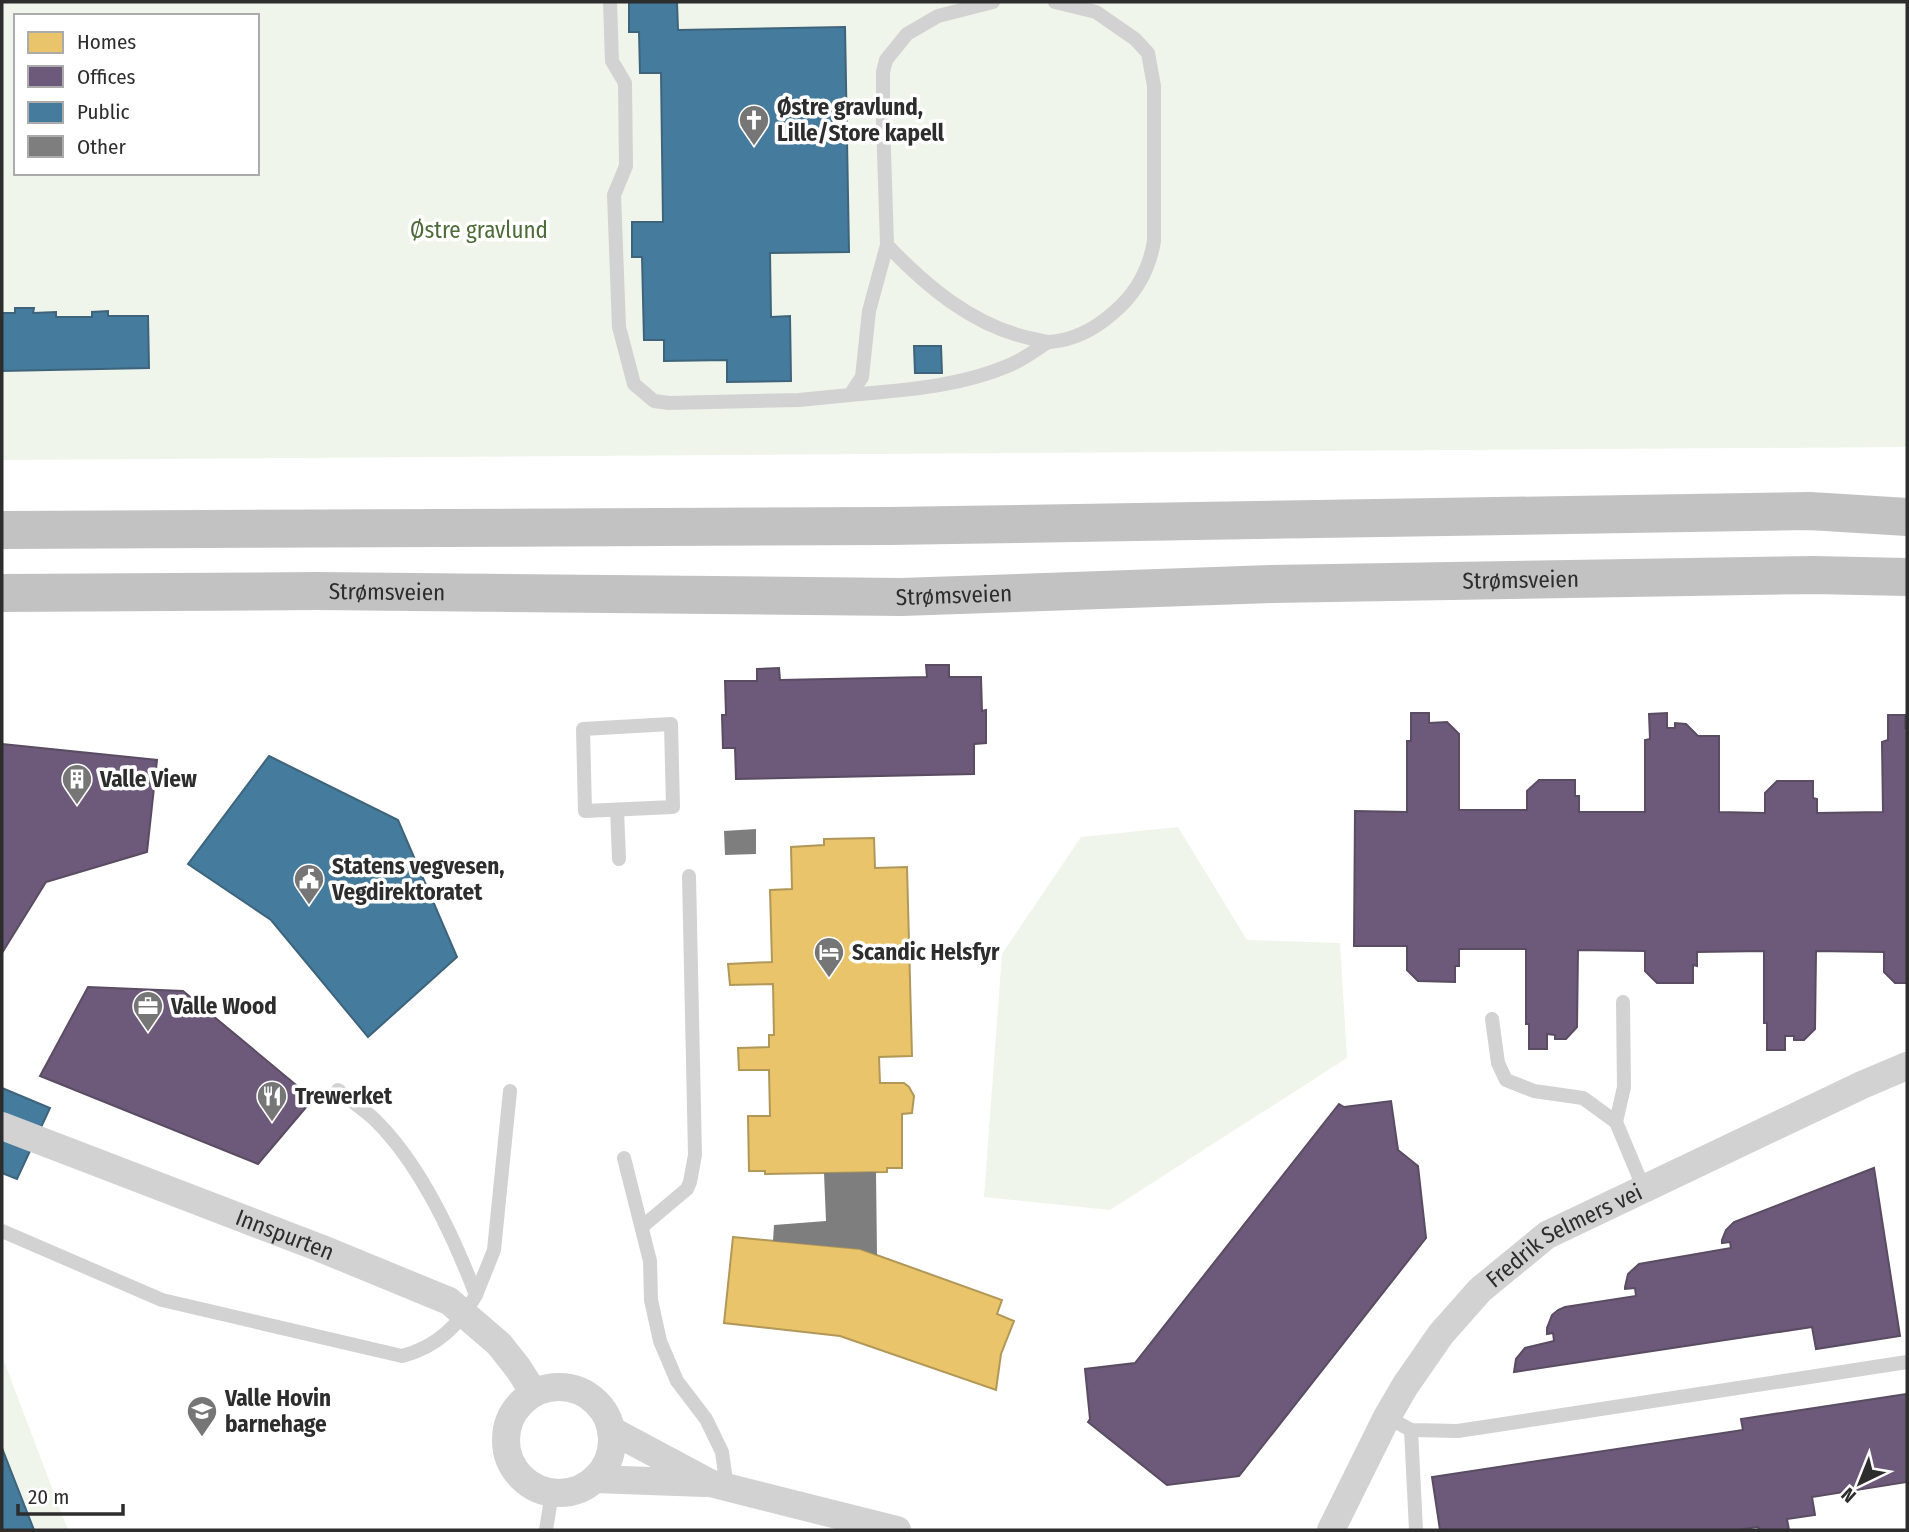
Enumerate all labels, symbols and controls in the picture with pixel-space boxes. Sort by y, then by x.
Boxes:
legend [14,14,259,175]
text: Homes [77,29,136,55]
text: Offices [77,64,136,90]
place label: Østre gravlund, Lille/Store kapell [777,93,945,147]
text: Public [77,99,129,125]
church icon: Østre gravlund, Lille/Store kapell [737,103,771,147]
text: Other [77,134,126,160]
park label: Østre gravlund [410,216,548,244]
street label: Strømsveien [1462,565,1579,595]
street label: Strømsveien [329,577,445,606]
street label: Strømsveien [895,579,1013,611]
building icon: Valle View [60,762,94,806]
place label: Valle View [99,765,197,793]
place label: Statens vegvesen, Vegdirektoratet [331,852,504,906]
public building icon: Statens vegvesen, Vegdirektoratet [292,862,326,906]
hotel icon: Scandic Helsfyr [812,935,846,979]
place label: Scandic Helsfyr [852,938,1000,966]
office icon: Valle Wood [131,989,165,1033]
place label: Valle Wood [170,992,277,1020]
restaurant icon: Trewerket [255,1079,289,1123]
place label: Trewerket [295,1082,393,1110]
street label: Fredrik Selmers vei [1480,1178,1647,1293]
street label: Innspurten [232,1203,338,1266]
place label: Valle Hovin barnehage [224,1384,331,1438]
school or university icon: Valle Hovin barnehage [185,1394,219,1438]
north arrow [1825,1448,1895,1518]
scale bar [18,1472,122,1516]
text: N [1837,1483,1861,1507]
text: 20 m [28,1484,69,1510]

